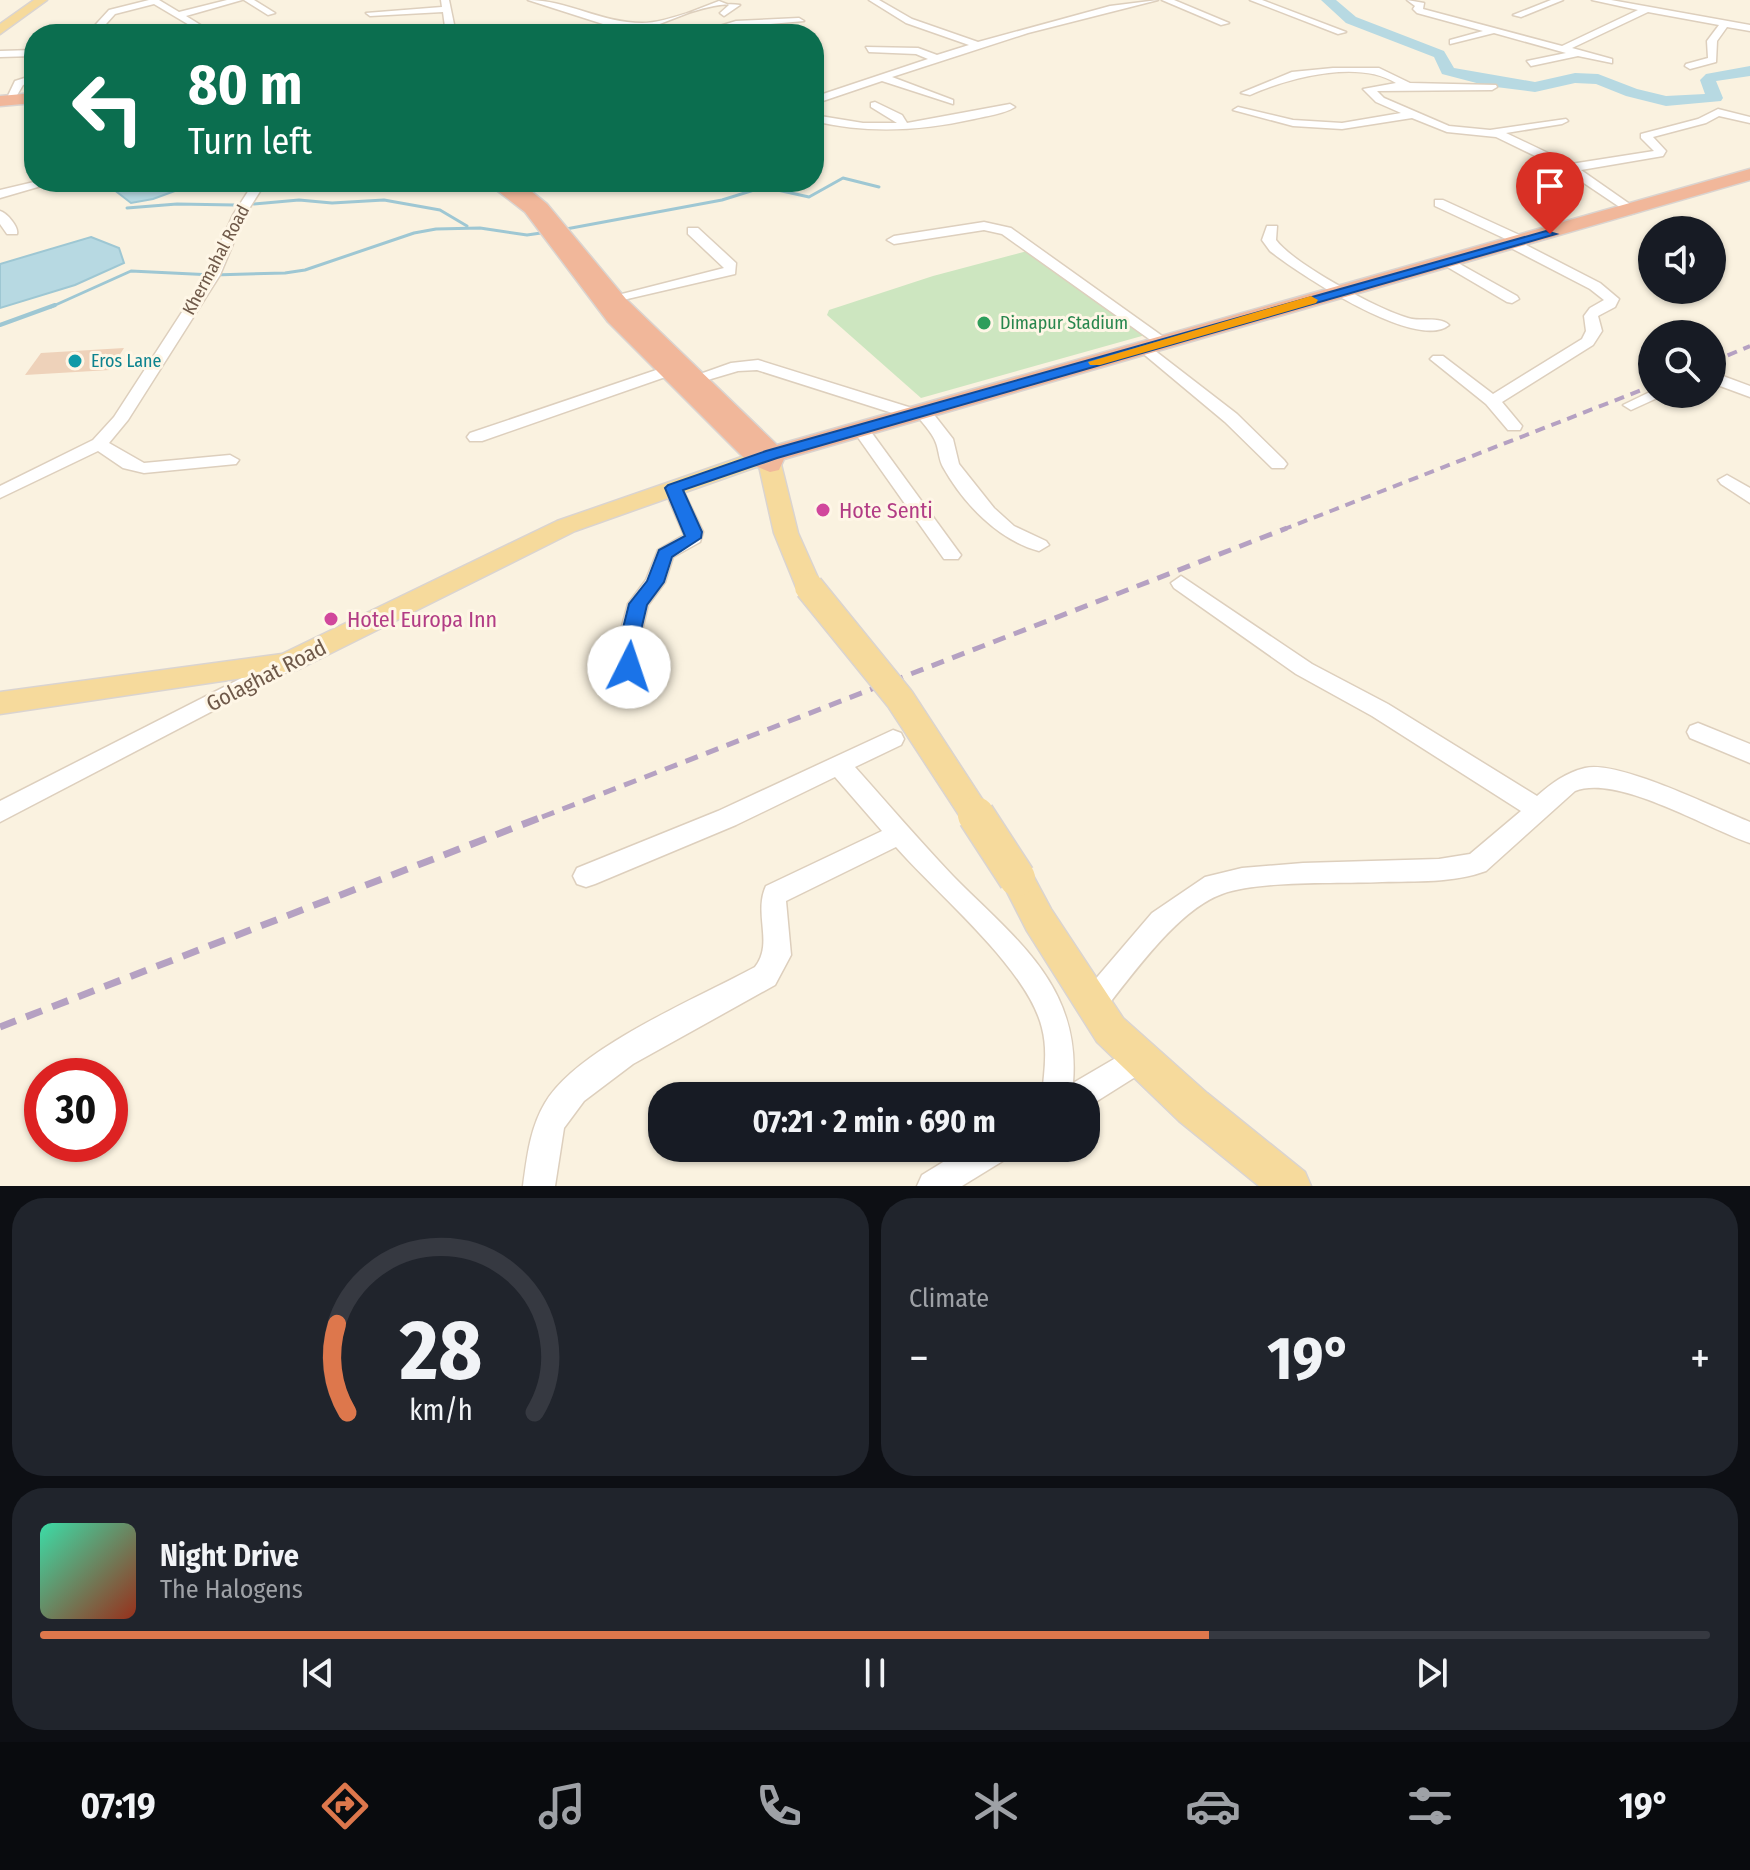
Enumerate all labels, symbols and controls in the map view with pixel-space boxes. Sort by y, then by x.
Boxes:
text: 80 m [188,52,303,119]
icon: left [56,56,160,160]
text: Turn left [188,120,312,164]
pin [1516,152,1584,234]
icon: arrive [1528,164,1572,208]
street label: Khermahal Road [178,201,254,319]
map controls [1638,216,1726,408]
button: sound [1638,216,1726,304]
place label: Dimapur Stadium [1000,312,1128,334]
marker: Dimapur Stadium [975,314,993,332]
button: search [1638,320,1726,408]
place label: Eros Lane [91,350,162,372]
marker: Eros Lane [66,352,84,370]
place label: Hote Senti [839,497,933,524]
marker: Hote Senti [814,501,832,519]
place label: Hotel Europa Inn [347,606,497,633]
marker: Hotel Europa Inn [322,610,340,628]
position arrow [587,625,671,709]
street label: Golaghat Road [202,634,331,717]
speed limit sign: 30 [24,1058,128,1162]
text: 07:21 · 2 min · 690 m [752,1104,996,1140]
text: Climate [909,1283,989,1314]
text: 28 [398,1301,482,1401]
text: 19° [1267,1323,1352,1395]
text: − [909,1332,929,1385]
text: + [1690,1332,1710,1385]
text: km/h [409,1393,472,1428]
text: Night Drive [160,1538,299,1574]
text: The Halogens [160,1574,303,1605]
icon: previous [296,1651,340,1695]
icon: pause [853,1651,897,1695]
icon: next [1410,1651,1454,1695]
icon: directions [317,1778,373,1834]
icon: music [534,1778,590,1834]
icon: phone [751,1778,807,1834]
icon: climate [968,1778,1024,1834]
icon: car [1185,1778,1241,1834]
icon: filters [1402,1778,1458,1834]
text: 07:19 [81,1784,156,1828]
text: 19° [1619,1784,1669,1828]

